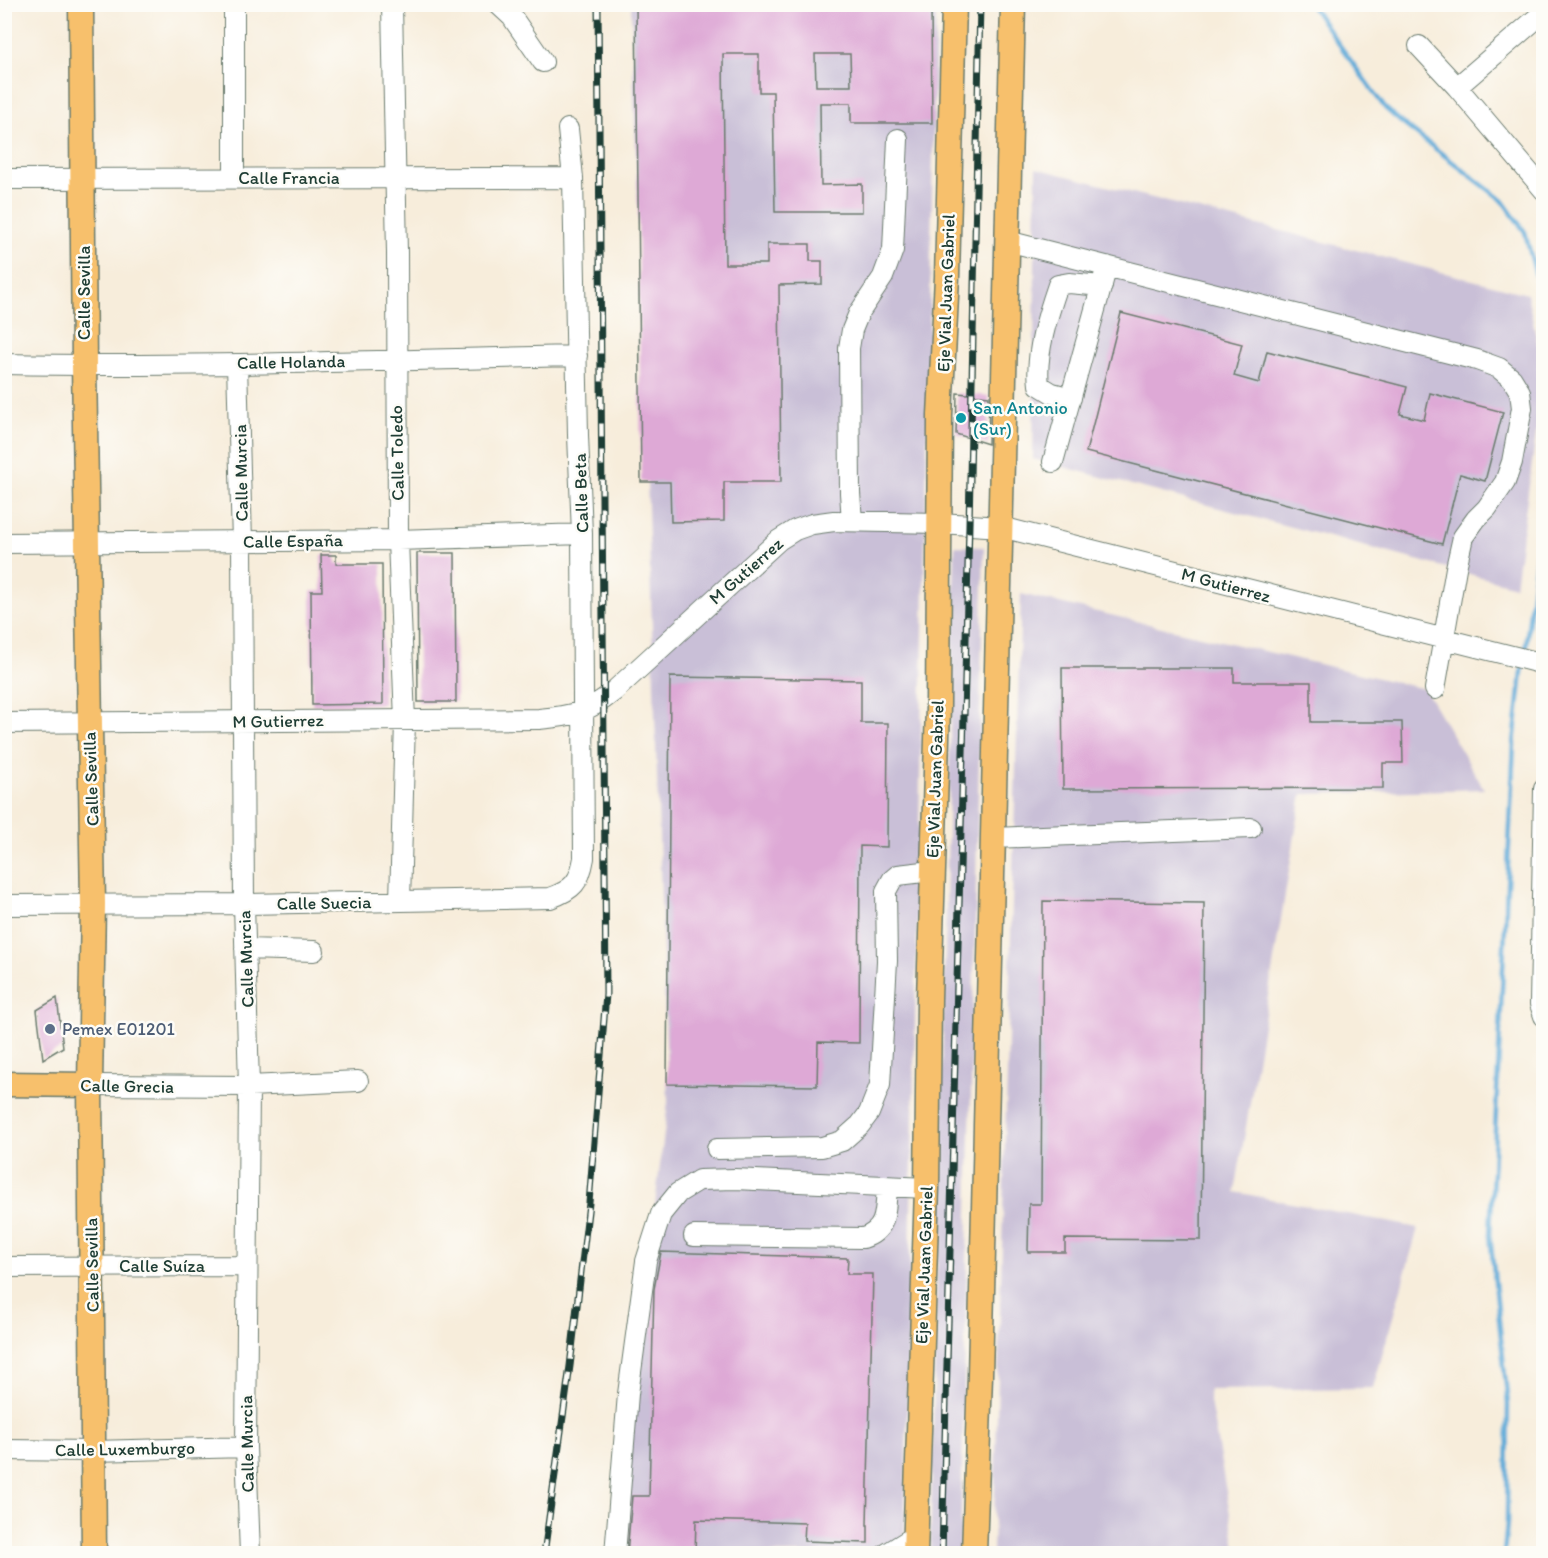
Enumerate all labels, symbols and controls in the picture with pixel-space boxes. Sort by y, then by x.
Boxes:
street label: Calle Francia [238,167,340,189]
street label: Eje Vial Juan Gabriel [932,214,960,372]
street label: Calle Sevilla [73,246,95,340]
street label: Calle Holanda [237,350,346,374]
place label: San Antonio (Sur) [973,397,1068,440]
street label: Calle Toledo [385,405,409,501]
marker: San Antonio (Sur) [954,411,968,425]
street label: Calle Murcia [229,424,253,522]
street label: Calle Beta [569,452,593,533]
street label: Calle España [243,529,344,553]
street label: M Gutierrez [704,532,788,609]
street label: M Gutierrez [1179,563,1274,608]
street label: Eje Vial Juan Gabriel [921,700,949,858]
street label: M Gutierrez [232,709,325,733]
street label: Calle Sevilla [78,731,104,827]
street label: Calle Suecia [276,891,372,915]
street label: Calle Murcia [233,910,259,1008]
place label: Pemex E01201 [62,1018,175,1040]
marker: Pemex E01201 [43,1022,57,1036]
street label: Calle Grecia [80,1074,174,1098]
street label: Eje Vial Juan Gabriel [910,1186,938,1344]
street label: Calle Sevilla [80,1217,104,1312]
street label: Calle Suíza [119,1255,206,1277]
street label: Calle Murcia [235,1395,259,1493]
street label: Calle Luxemburgo [55,1437,195,1461]

